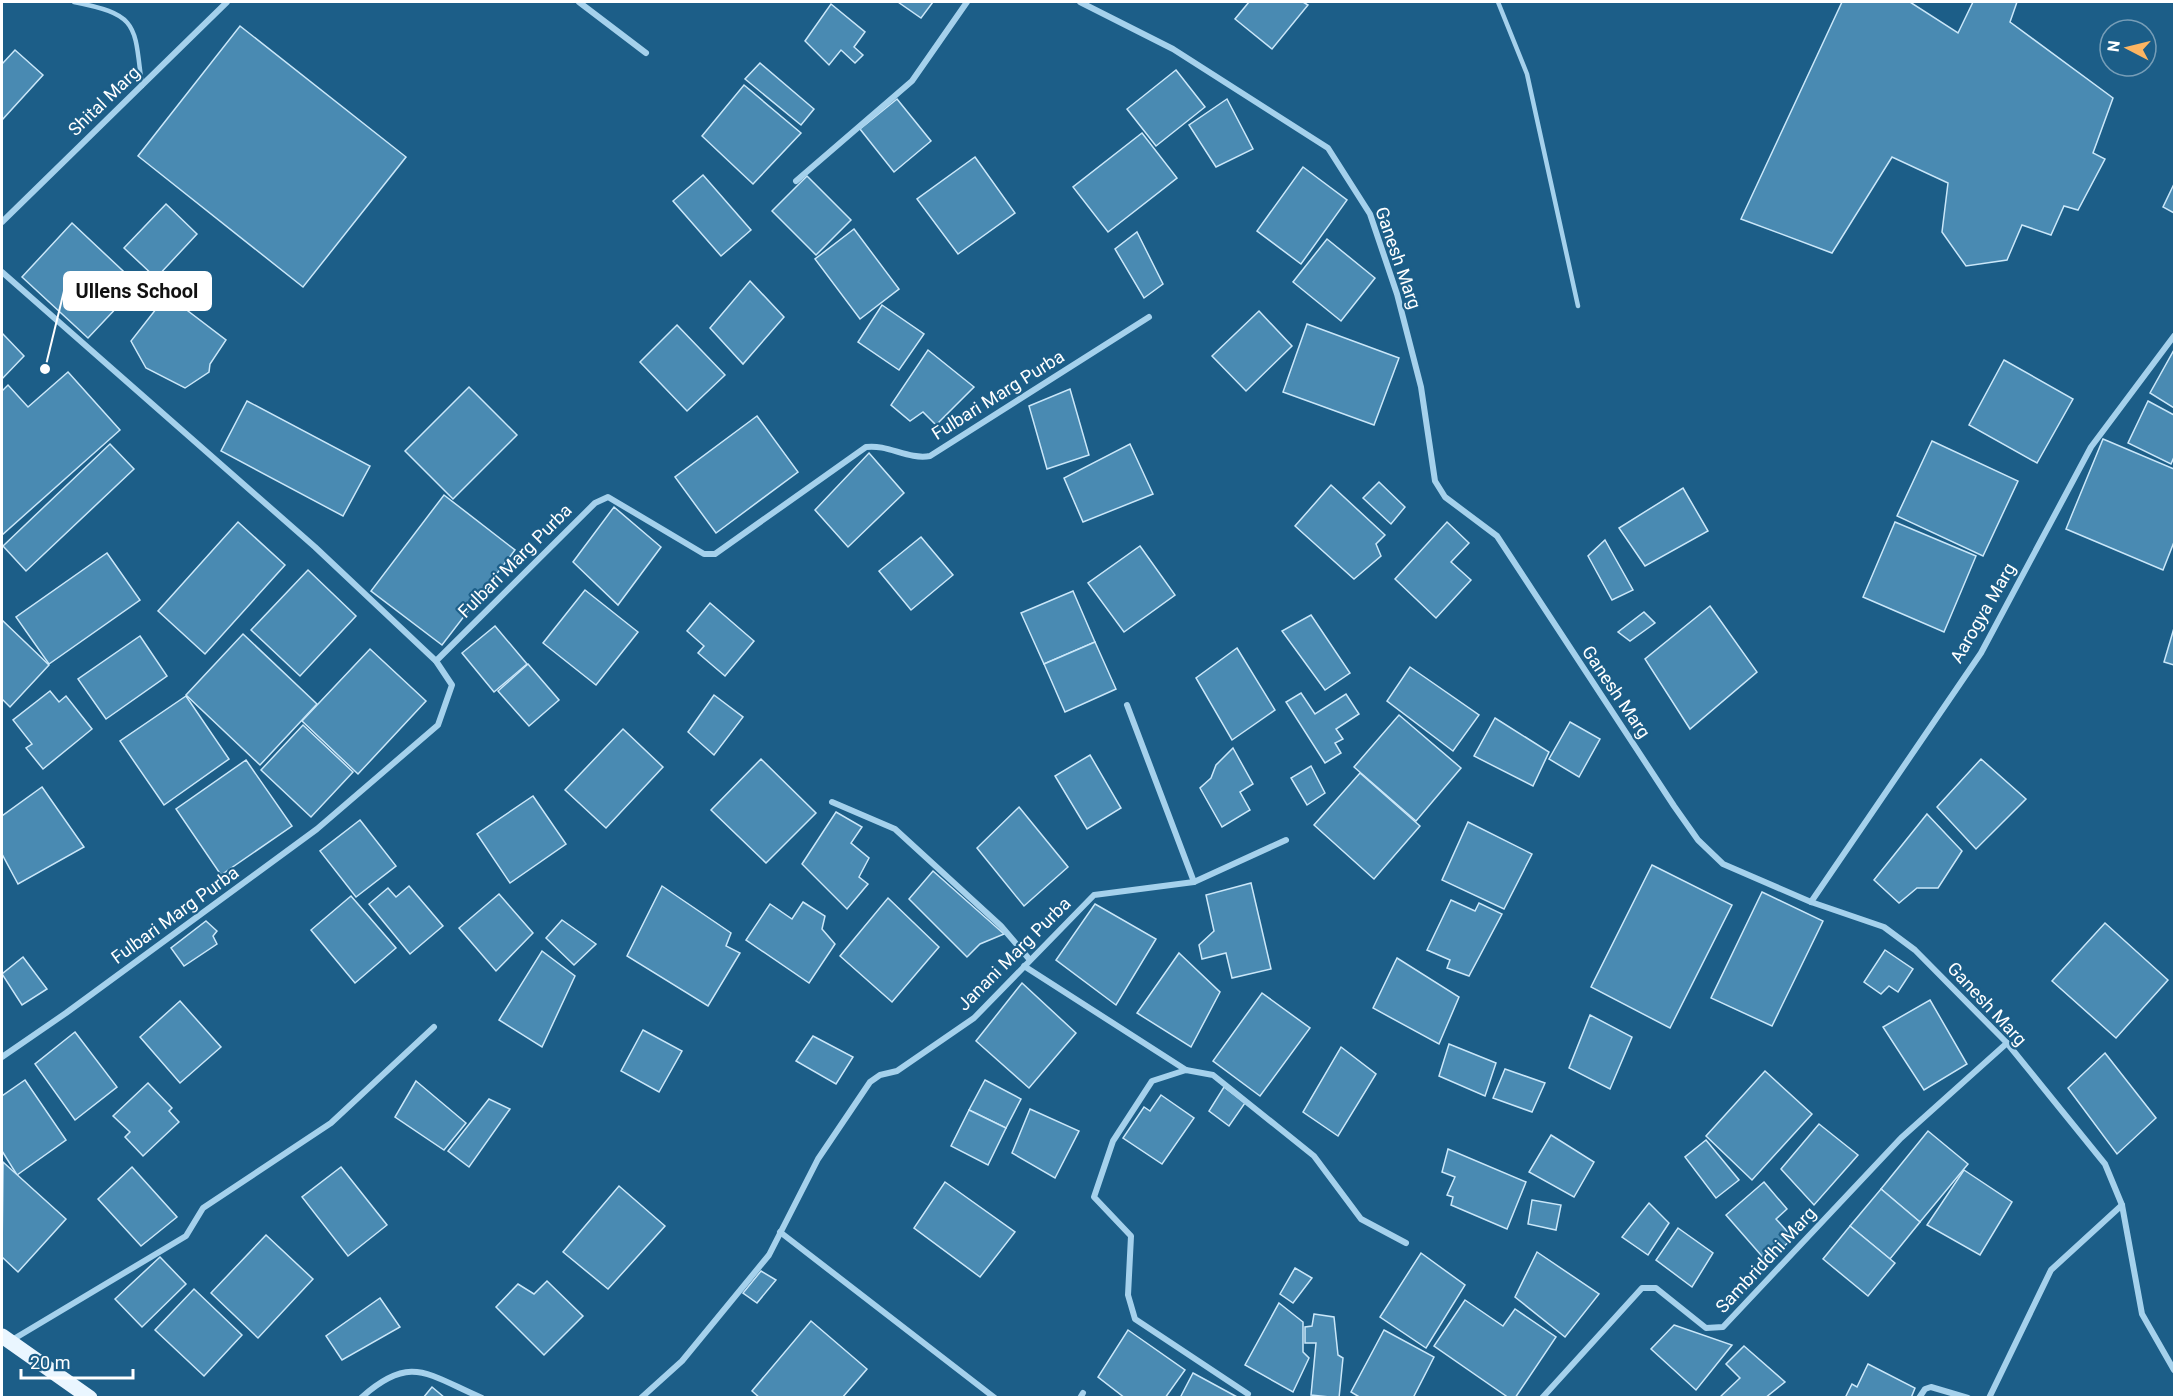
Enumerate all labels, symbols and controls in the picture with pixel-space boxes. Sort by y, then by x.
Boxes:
north arrow [2098,18,2158,78]
text: N [2103,39,2124,53]
street label: Shital Marg [64,61,144,140]
street label: Ganesh Marg [1371,204,1426,312]
callout: Ullens School [64,272,211,310]
text: Ullens School [76,279,198,303]
street label: Fulbari Marg Purba [928,345,1068,444]
street label: Fulbari Marg Purba [453,499,576,622]
street label: Aarogya Marg [1945,559,2020,667]
street label: Ganesh Marg [1578,642,1655,742]
street label: Fulbari Marg Purba [107,861,242,968]
street label: Janani Marg Purba [953,893,1075,1015]
street label: Ganesh Marg [1943,957,2031,1050]
street label: Sambriddhi Marg [1711,1202,1820,1317]
scale bar [21,1342,134,1380]
text: 20 m [30,1352,70,1373]

